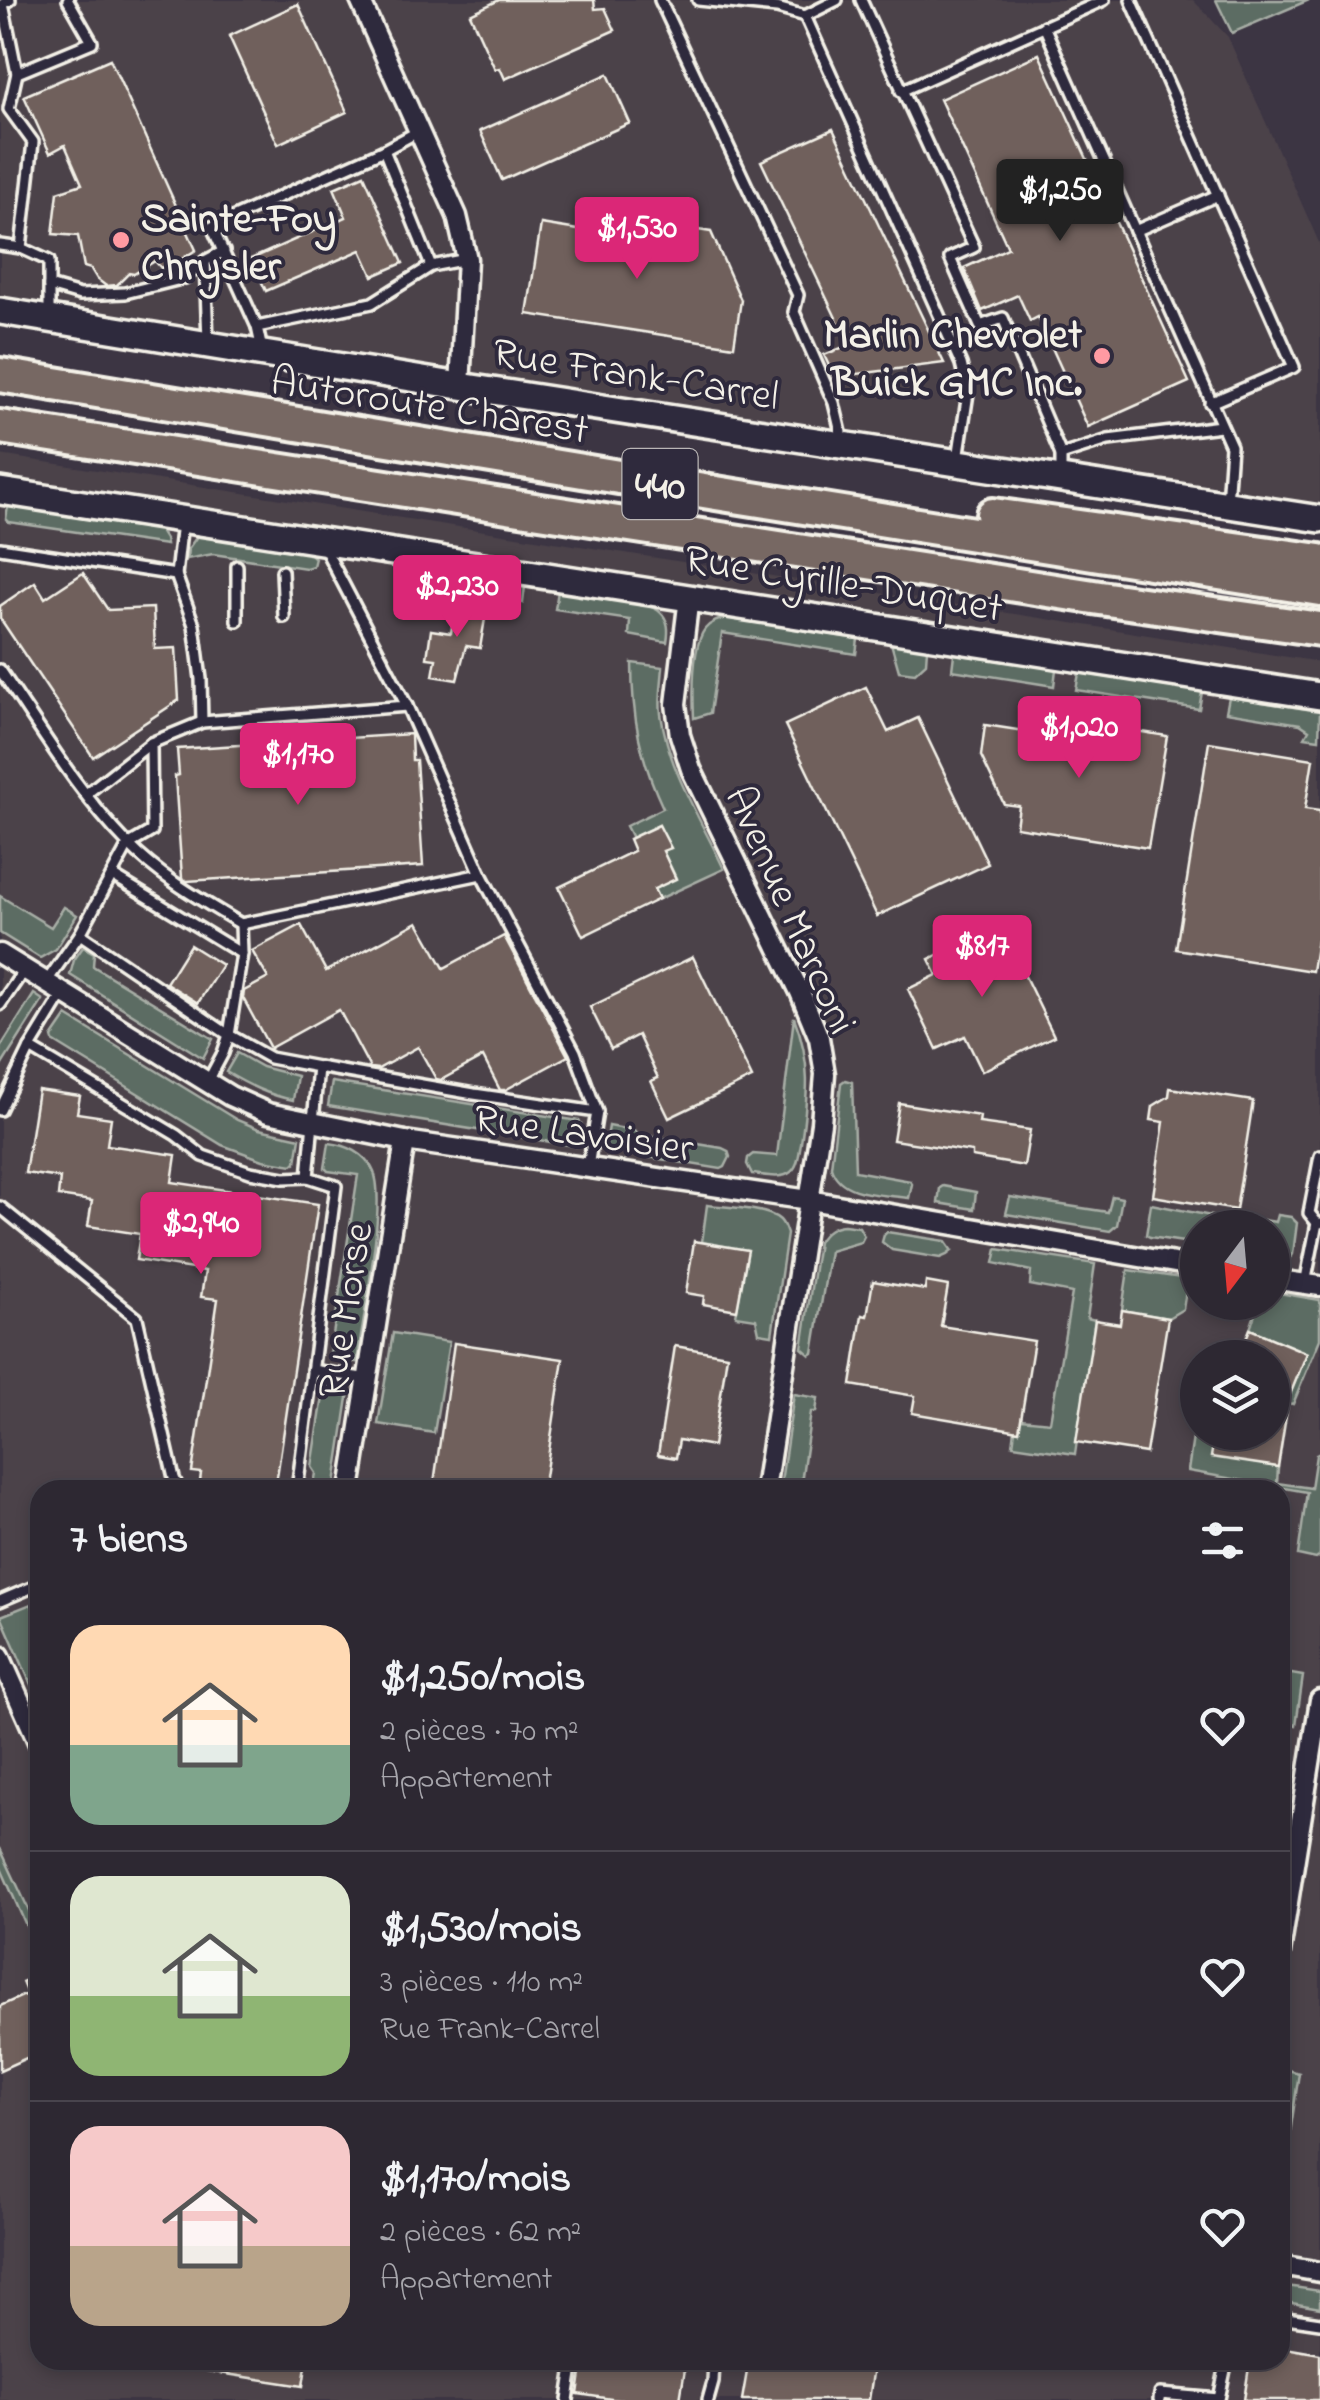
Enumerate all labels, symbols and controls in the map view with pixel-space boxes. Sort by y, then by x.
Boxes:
pin: $1,250 [979,159,1141,244]
text: $1,250 [1018,168,1102,215]
place label: Sainte-Foy Chrysler [141,190,336,299]
pin: $1,530 [556,197,718,282]
text: $1,530 [597,206,677,253]
marker: Sainte-Foy Chrysler [110,229,132,251]
place label: Marlin Chevrolet Buick GMC Inc. [823,306,1083,415]
street label: Rue Frank-Carrel [488,324,783,429]
marker: Marlin Chevrolet Buick GMC Inc. [1091,345,1113,367]
street label: Autoroute Charest [266,352,593,463]
road number: 440 [622,449,698,519]
street label: Rue Cyrille-Duquet [680,530,1007,641]
pin: $2,230 [376,555,538,640]
text: $2,230 [415,564,499,611]
pin: $1,020 [998,696,1160,781]
text: $1,020 [1040,705,1118,752]
pin: $1,170 [217,723,379,808]
text: $1,170 [262,732,334,779]
street label: Avenue Marconi [707,777,871,1045]
pin: $817 [923,915,1041,1000]
text: $817 [955,924,1009,971]
street label: Rue Lavoisier [470,1090,698,1181]
pin: $2,940 [120,1192,282,1277]
text: $2,940 [162,1201,240,1248]
north arrow [1180,1210,1290,1320]
map controls [1180,1210,1290,1450]
street label: Rue Morse [303,1218,391,1403]
button: layers [1180,1340,1290,1450]
text: 7 biens [70,1510,188,1571]
icon: filters [1195,1513,1250,1568]
text: $1,250/mois [380,1648,585,1709]
icon: home [150,1665,270,1785]
icon: heart [1195,1698,1250,1753]
text: 2 pièces · 70 m² [380,1709,578,1756]
text: Appartement [380,1756,553,1803]
text: $1,530/mois [380,1899,582,1960]
icon: home [150,1916,270,2036]
icon: heart [1195,1949,1250,2004]
text: 3 pièces · 110 m² [380,1960,583,2007]
text: Rue Frank-Carrel [380,2007,600,2054]
text: $1,170/mois [380,2149,571,2210]
icon: home [150,2166,270,2286]
icon: heart [1195,2199,1250,2254]
text: 2 pièces · 62 m² [380,2210,581,2257]
text: Appartement [380,2257,553,2304]

